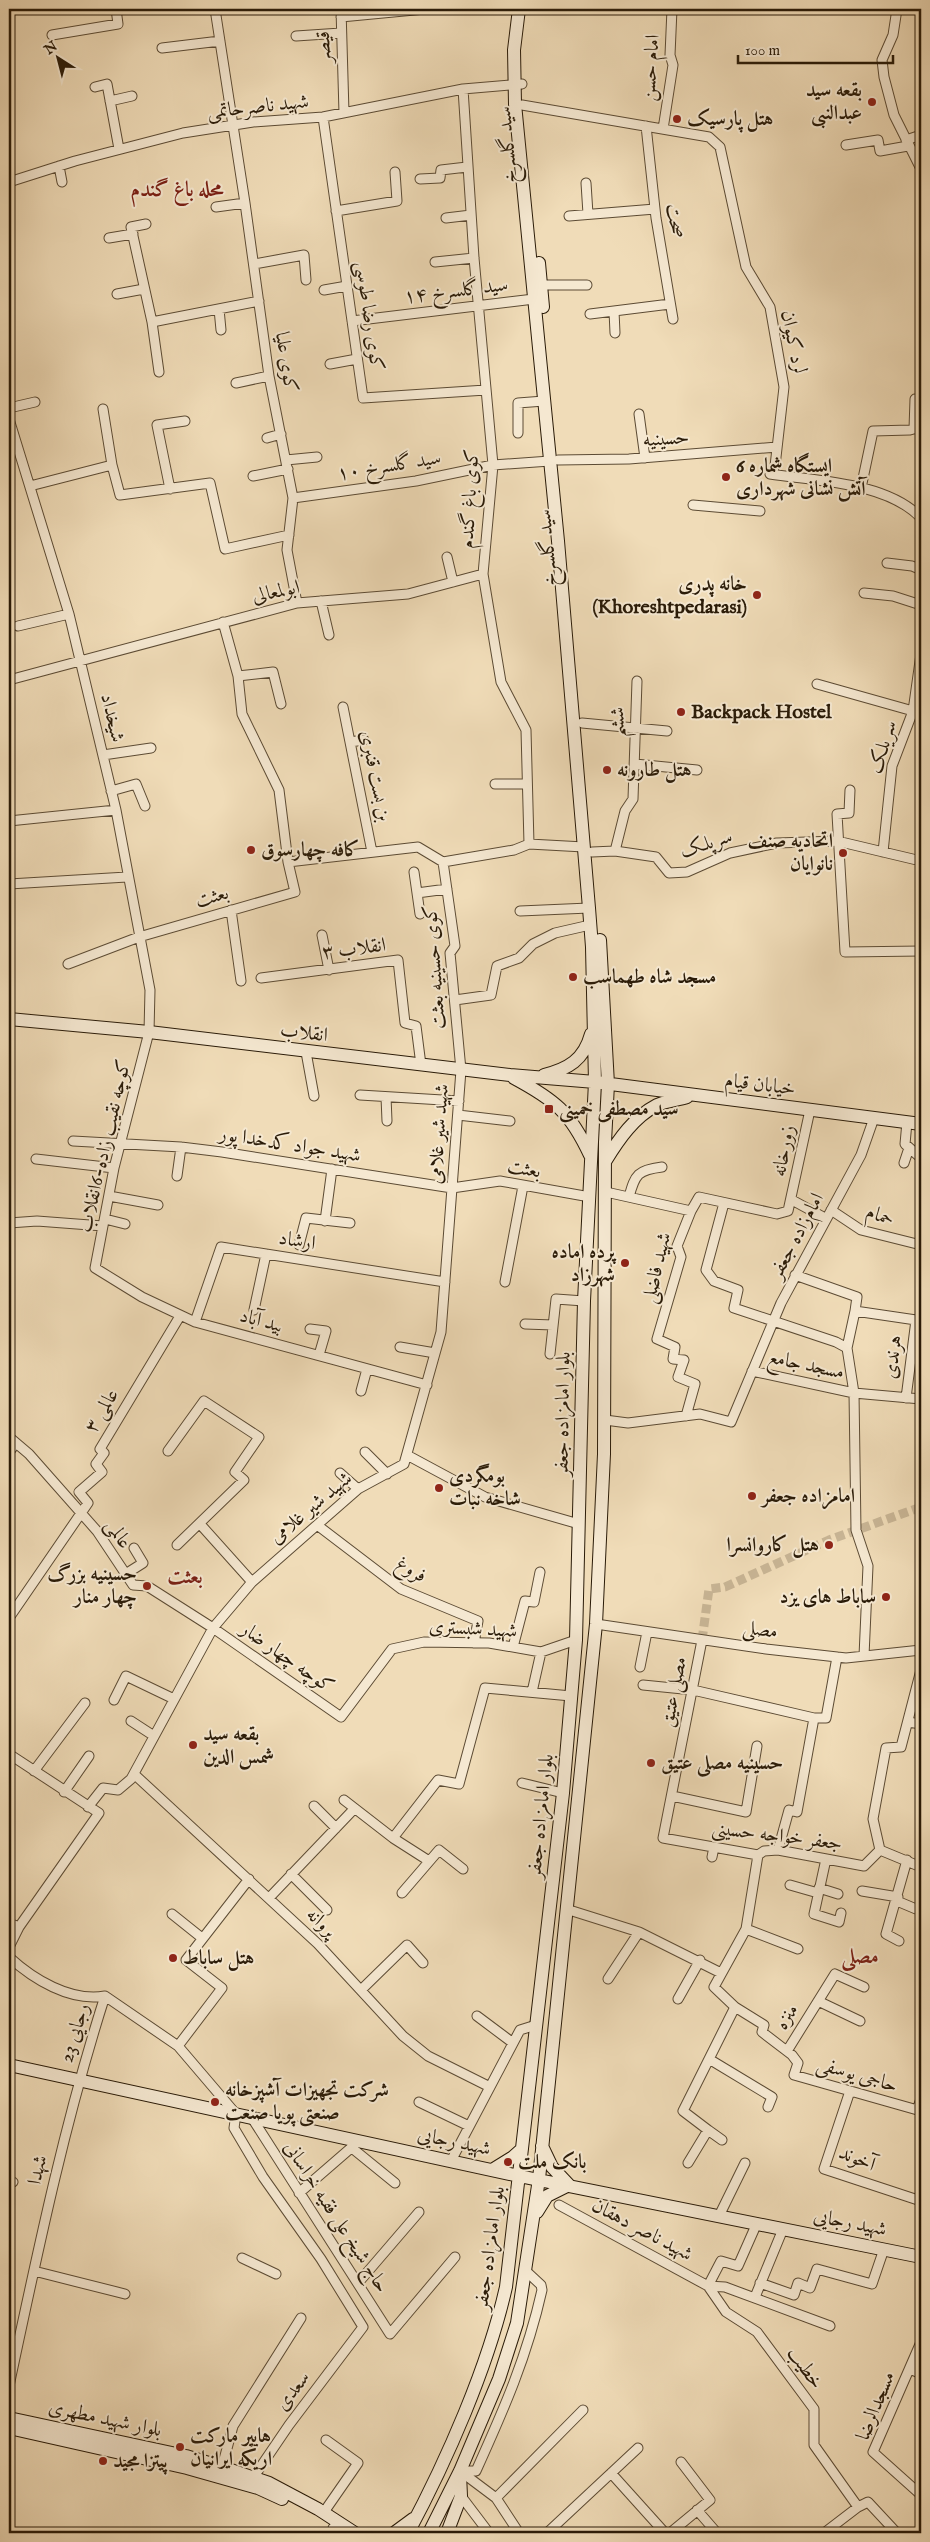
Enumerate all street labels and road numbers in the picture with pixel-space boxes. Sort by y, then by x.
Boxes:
street label: قیصر [311,31,337,65]
street label: امام حسن [636,34,670,103]
street label: شهید ناصرحاتمی [206,89,310,125]
street label: سید گلسرخ [491,105,528,185]
street label: صحت [660,202,690,240]
street label: کوی رضا طوسی [348,260,389,373]
street label: سید گلسرخ ۱۴ [402,271,510,314]
street label: لرد کیوان [775,308,811,376]
street label: کوی علیا [269,330,303,394]
street label: حسینیه [642,425,690,453]
street label: سید گلسرخ ۱۰ [335,444,444,491]
street label: کوی باغ گندم [455,449,489,550]
street label: سید گلسرخ [531,508,568,588]
street label: ابولمعالی [250,575,302,609]
street label: شیخداد [94,691,130,745]
street label: ششم [605,707,637,737]
street label: سریلک [863,717,903,777]
street label: بن بست قنبری [354,728,396,824]
street label: سرپلک [677,824,736,865]
street label: بعثت [192,880,232,914]
street label: کوی حسینیه بعثت [418,904,452,1030]
street label: انقلاب ۳ [321,933,387,965]
street label: انقلاب [279,1018,329,1048]
street label: کوچه نقیب زاده-6انقلاب [73,1057,137,1235]
street label: خیابان قیام [723,1068,797,1106]
street label: شهید شیر غلامی [423,1083,455,1185]
street label: شهید جواد کدخدا پور [215,1120,363,1170]
street label: زورخانه [767,1123,801,1179]
street label: بعثت [505,1154,543,1184]
street label: امام‌زاده جعفر [763,1189,834,1287]
street label: حمام [861,1199,898,1236]
street label: ارشاد [277,1226,317,1256]
street label: شهید فاضلی [637,1230,678,1306]
street label: بید آباد [237,1302,286,1339]
street label: هرندی [878,1334,908,1380]
street label: مسجد جامع [764,1345,847,1389]
street label: بلوار امامزاده جعفر [549,1351,577,1479]
street label: عالمی ۳ [79,1384,125,1438]
street label: شهید شیر غلامی [265,1466,357,1550]
street label: عالمی [99,1514,137,1554]
street label: فروغ [389,1551,431,1592]
street label: شهید شبستری [428,1614,518,1644]
street label: کوچه چهار ضار [234,1615,339,1699]
street label: مصلی [741,1615,779,1646]
street label: مصلی عتیق [655,1655,694,1730]
street label: بلوار امامزاده جعفر [522,1753,560,1881]
street label: جعفر خواجه حسینی [710,1816,844,1857]
street label: پروانه [300,1902,343,1945]
street label: منزه [769,1999,805,2035]
street label: رجایی 23 [54,2000,96,2066]
street label: حاجی یوسفی [813,2052,900,2099]
street label: شهید رجایی [415,2122,493,2162]
street label: حاج شیخ علی فقیه خراسانی [274,2136,394,2300]
street label: آخوند [835,2139,882,2179]
street label: شهدا [22,2153,54,2187]
street label: بلوار امامزاده جعفر [469,2184,511,2314]
street label: شهید ناصر دهقان [587,2193,697,2267]
street label: شهید رجایی [811,2204,889,2242]
street label: خطیب [781,2342,829,2394]
street label: سعدی [270,2366,316,2416]
street label: مسجدالرضا [851,2368,901,2444]
street label: بلوار شهید مطهری [46,2395,164,2443]

